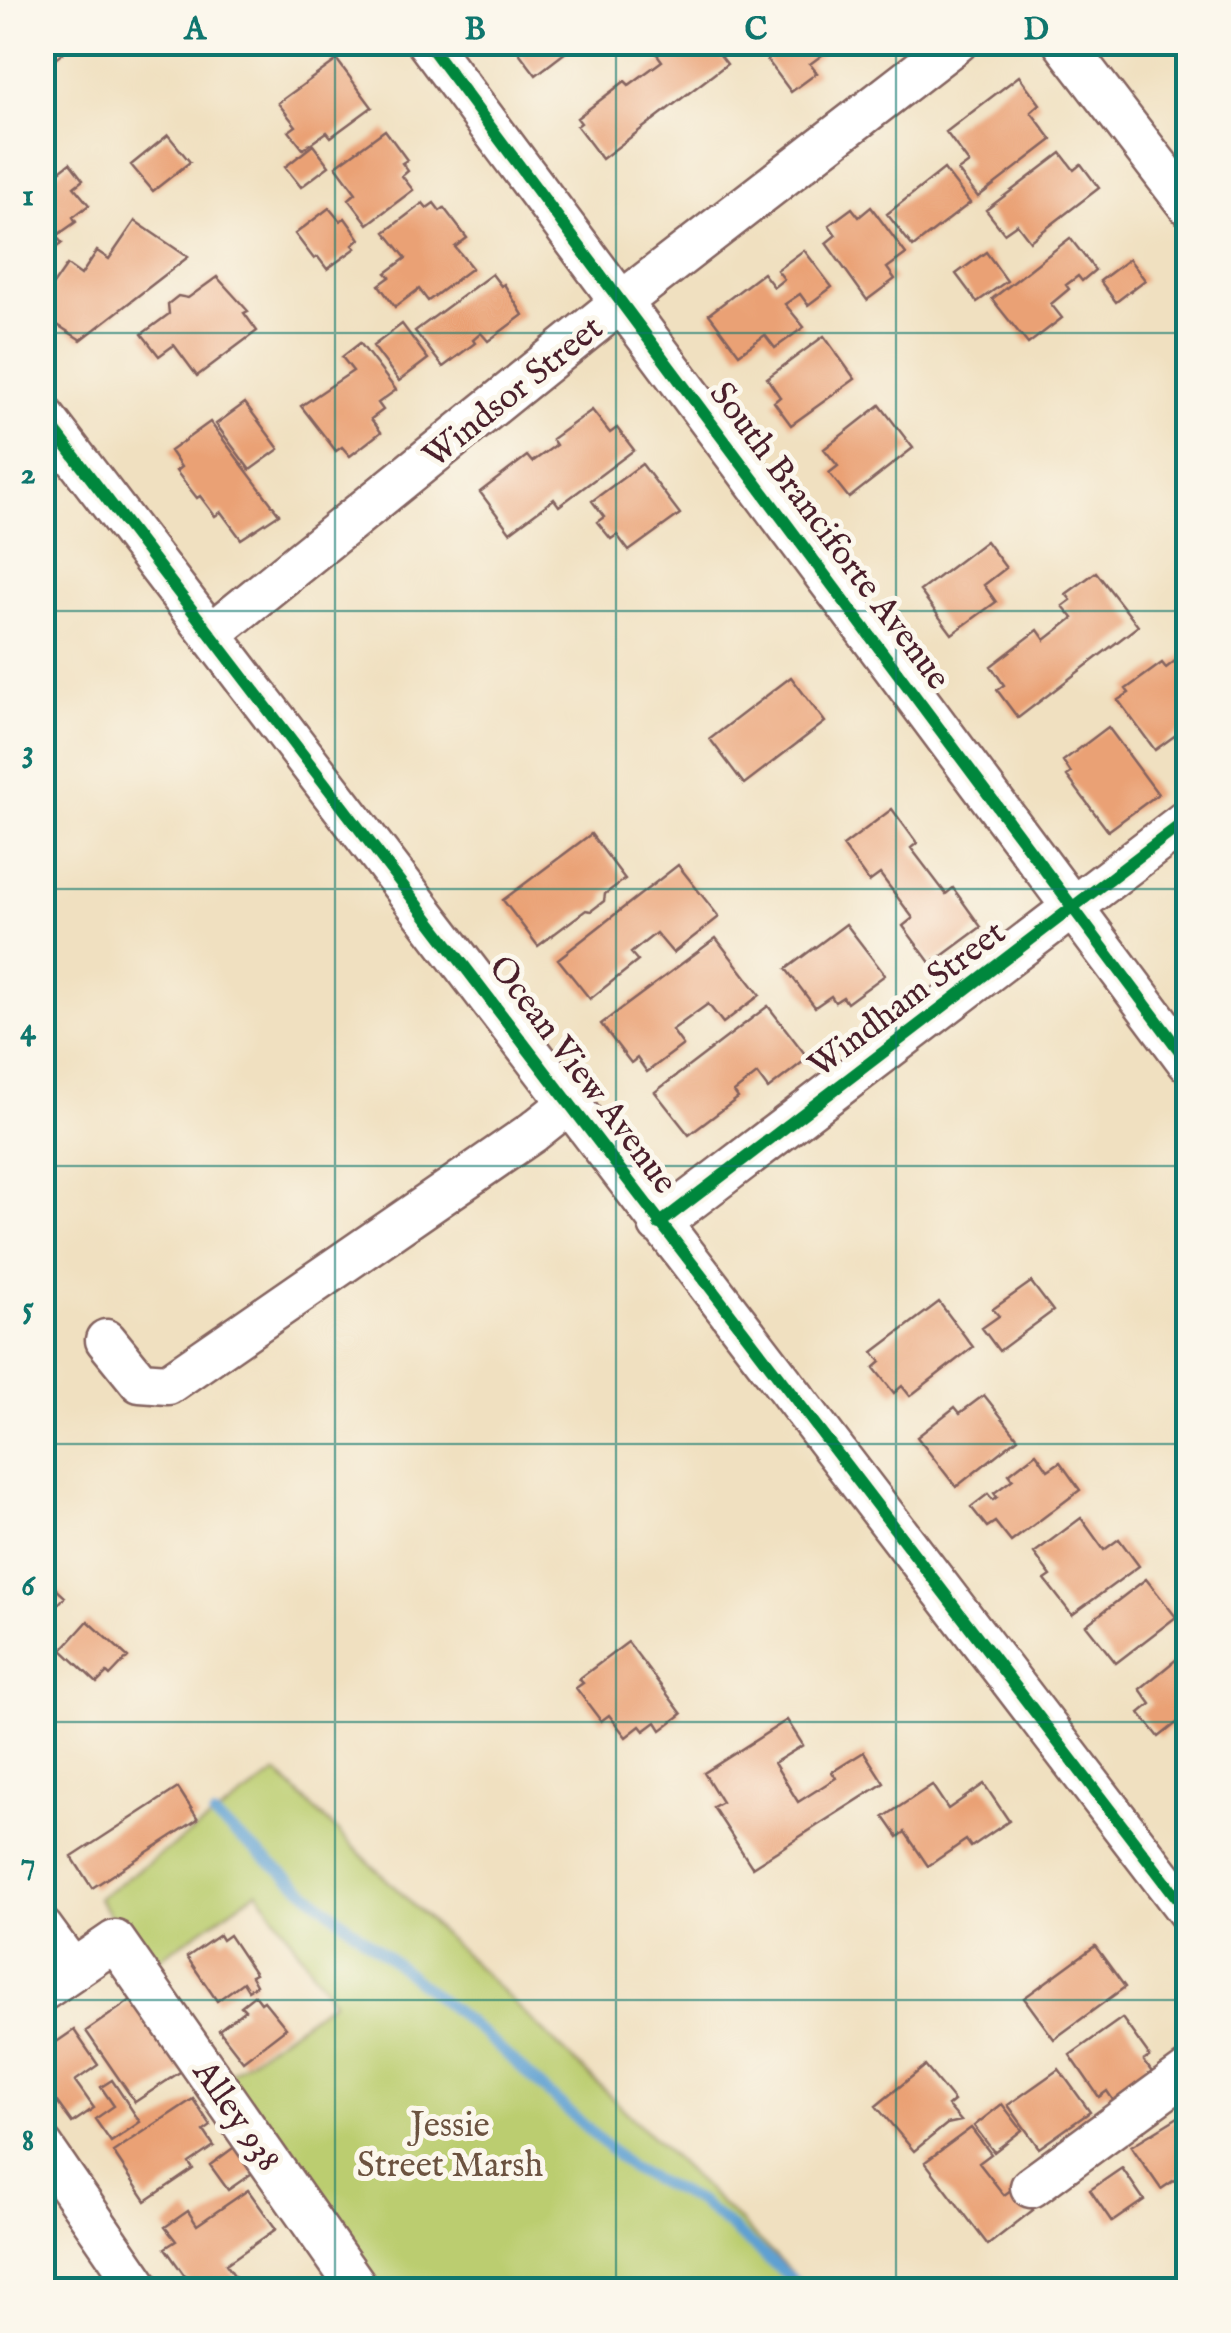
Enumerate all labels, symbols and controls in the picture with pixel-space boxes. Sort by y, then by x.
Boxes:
text: A [182,10,207,51]
text: B [464,10,486,51]
text: C [745,10,768,51]
text: D [1023,10,1049,51]
text: 1 [22,176,34,217]
street label: Windsor Street [414,307,613,479]
street label: South Branciforte Avenue [698,374,960,699]
text: 2 [20,454,36,495]
text: 3 [22,732,34,773]
street label: Windham Street [800,911,1015,1089]
street label: Ocean View Avenue [478,947,686,1204]
text: 4 [20,1010,36,1051]
text: 5 [22,1288,34,1329]
text: 6 [21,1566,36,1607]
text: 7 [21,1844,35,1885]
street label: Alley 938 [181,2051,290,2181]
park label: Jessie Street Marsh [357,2104,544,2189]
text: 8 [22,2121,34,2162]

